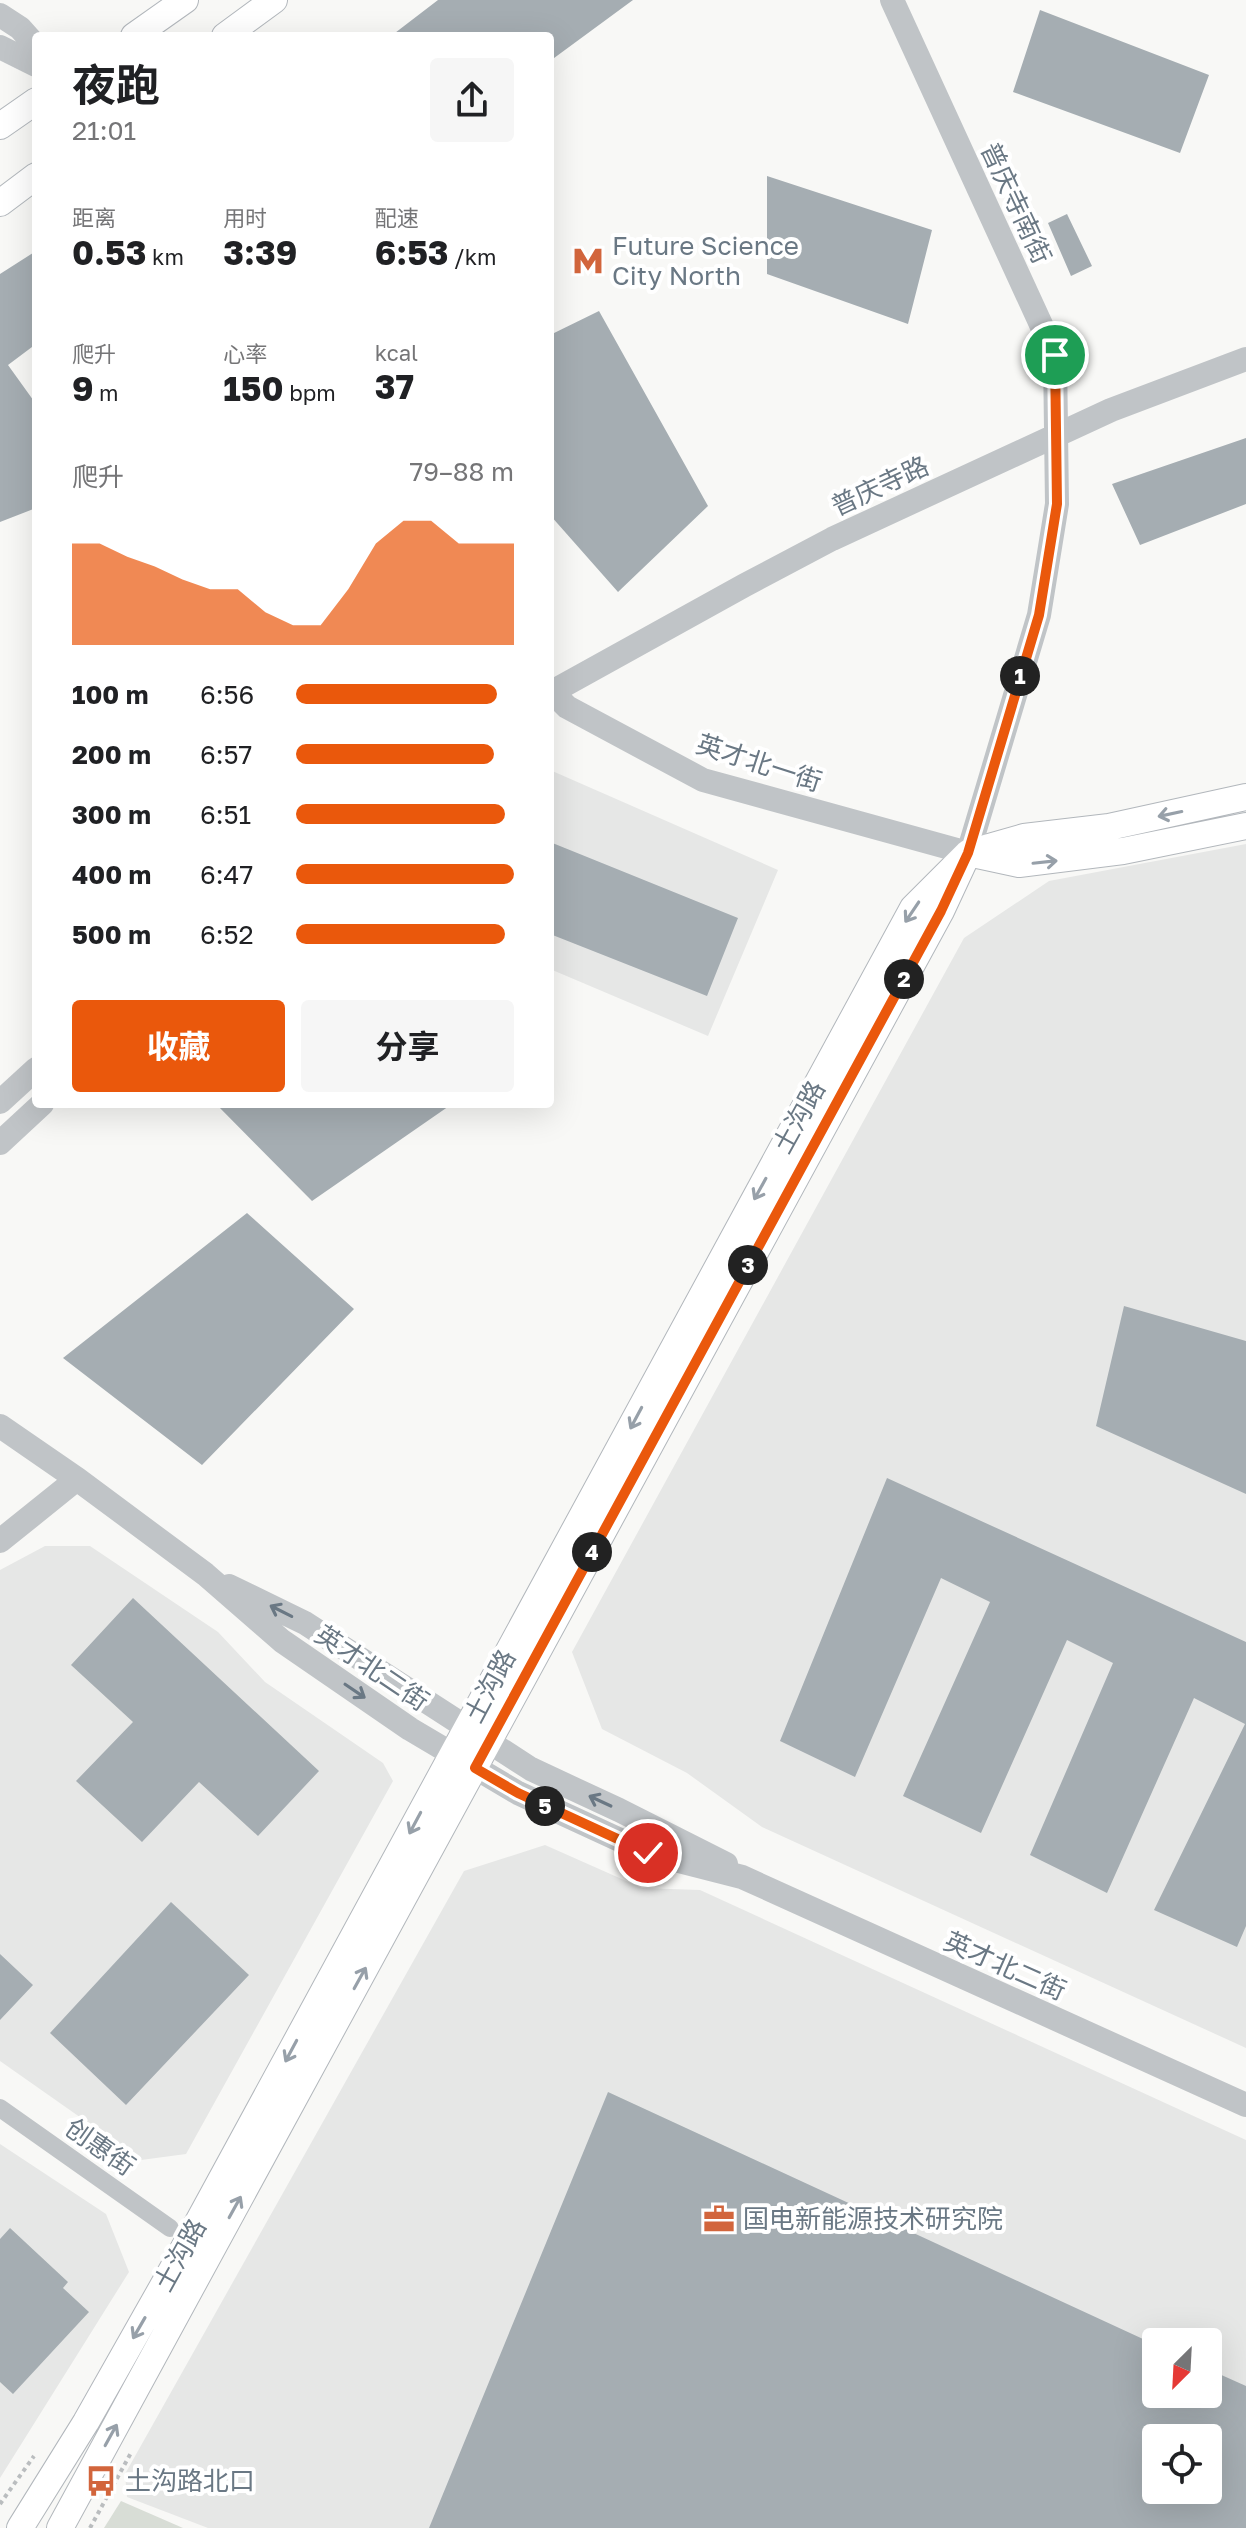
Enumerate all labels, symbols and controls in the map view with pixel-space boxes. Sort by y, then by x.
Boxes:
text: 夜跑 [72,58,160,111]
button: share [430,58,514,142]
text: 21:01 [72,115,136,146]
street label: 普庆寺南街 [975,137,1058,268]
text: 距离 [72,204,116,231]
text: 用时 [223,204,267,231]
text: 配速 [375,204,419,231]
place label: Future Science City North [612,230,799,291]
text: 0.53 [72,232,146,272]
text: 3:39 [223,232,297,272]
text: 6:53 [375,232,449,272]
text: km [146,243,184,270]
text: /km [449,243,497,270]
metro station icon: Future Science City North [571,244,605,278]
pin [1021,321,1089,389]
icon: arrive [1033,333,1077,377]
text: kcal [375,339,418,366]
text: 爬升 [72,340,116,367]
text: 心率 [223,340,267,367]
text: 37 [375,366,414,406]
text: 9 [72,368,94,408]
text: 150 [223,368,284,408]
text: m [94,379,119,406]
text: bpm [284,379,336,406]
street label: 普庆寺路 [826,450,933,522]
text: 79–88 m [409,456,514,487]
text: 爬升 [72,461,124,492]
pin: 1 [1000,656,1040,696]
text: 1 [1014,662,1026,689]
text: 100 m [72,679,148,710]
text: 6:56 [200,679,254,710]
street label: 英才北一街 [693,728,826,797]
text: 200 m [72,739,151,770]
text: 6:57 [200,739,252,770]
text: 300 m [72,799,151,830]
text: 6:51 [200,799,251,830]
one-way arrow [1157,807,1183,822]
one-way arrow [1031,854,1058,869]
text: 400 m [72,859,151,890]
text: 6:47 [200,859,253,890]
one-way arrow [904,901,920,923]
text: 500 m [72,919,151,950]
text: 6:52 [200,919,254,950]
pin: 2 [884,959,924,999]
text: 2 [897,965,911,992]
button: 收藏 [72,1000,285,1092]
button: 分享 [301,1000,514,1092]
street label: 土沟路 [766,1075,831,1158]
one-way arrow [752,1177,767,1201]
pin: 3 [728,1245,768,1285]
text: 3 [741,1251,755,1278]
one-way arrow [627,1405,643,1429]
pin: 4 [572,1532,612,1572]
text: 4 [585,1538,599,1565]
one-way arrow [270,1602,294,1618]
street label: 英才北二街 [310,1618,435,1717]
street label: 土沟路 [458,1644,522,1727]
one-way arrow [343,1683,365,1699]
pin: 5 [525,1786,565,1826]
text: 5 [538,1792,552,1819]
one-way arrow [588,1793,612,1808]
one-way arrow [407,1810,422,1834]
pin [614,1819,682,1887]
icon: check [626,1831,670,1875]
street label: 英才北二街 [940,1925,1071,2006]
one-way arrow [353,1967,368,1991]
one-way arrow [283,2039,298,2063]
street label: 创惠街 [59,2112,141,2182]
one-way arrow [228,2195,244,2219]
office icon: 国电新能源技术研究院 [702,2202,736,2236]
place label: 国电新能源技术研究院 [743,2203,1003,2234]
street label: 土沟路 [147,2213,212,2296]
one-way arrow [131,2316,147,2339]
north arrow [1142,2328,1222,2408]
map controls [1142,2328,1222,2504]
one-way arrow [103,2424,119,2447]
button: locate [1142,2424,1222,2504]
bus stop icon: 土沟路北口 [84,2464,118,2498]
place label: 土沟路北口 [125,2465,255,2496]

